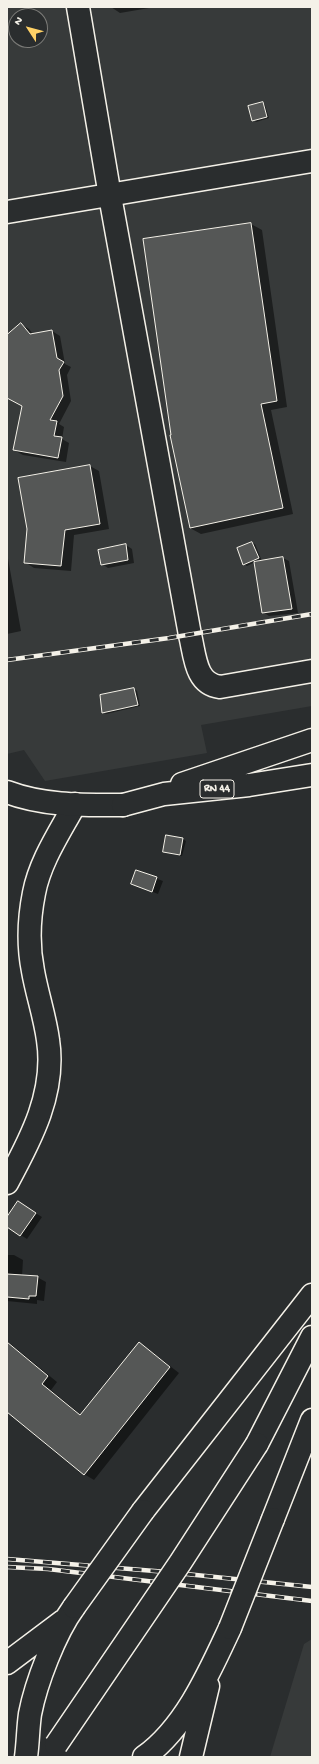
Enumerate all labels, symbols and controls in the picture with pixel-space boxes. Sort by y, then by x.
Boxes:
north arrow [8,8,48,48]
text: N [12,15,26,28]
road number: RN 44 [200,780,234,798]

